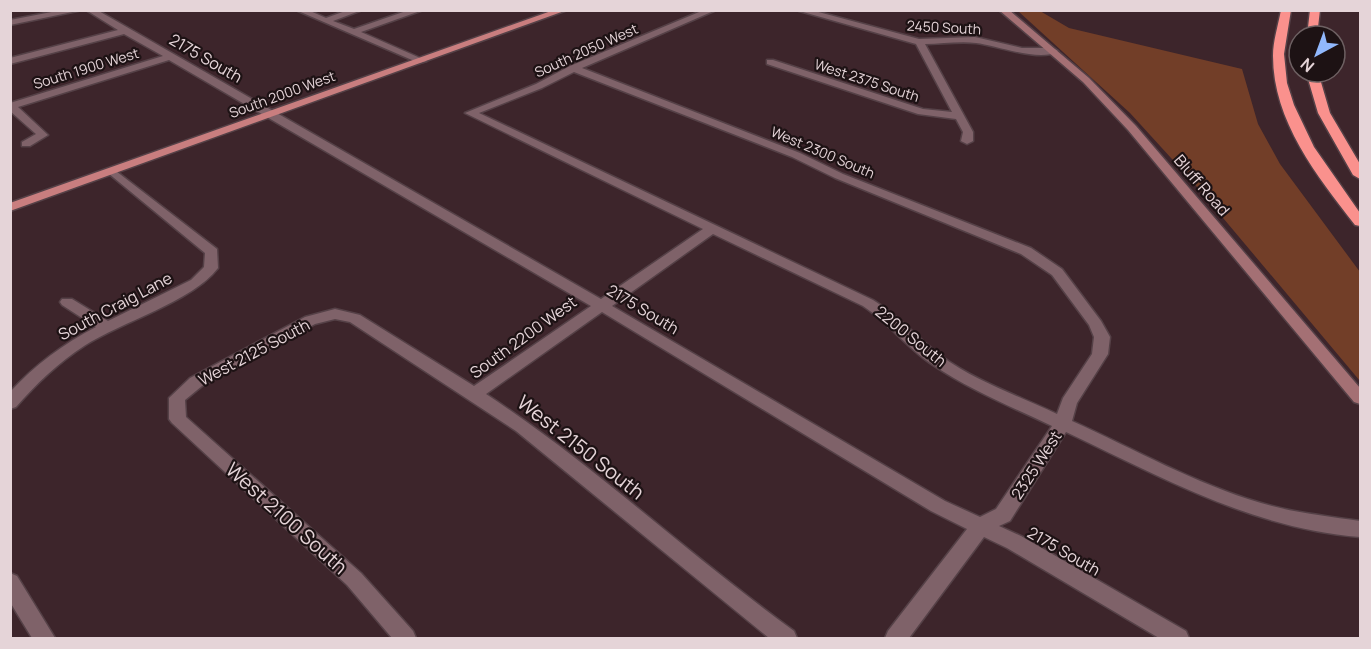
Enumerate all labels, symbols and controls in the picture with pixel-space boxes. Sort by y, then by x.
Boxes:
street label: 2450 South [906,16,982,38]
street label: South 2050 West [531,19,641,81]
north arrow [1287,24,1347,84]
street label: 2175 South [166,28,246,88]
street label: South 1900 West [31,43,141,93]
text: N [1296,53,1319,77]
street label: West 2375 South [812,54,922,106]
street label: South 2000 West [226,66,338,122]
street label: West 2300 South [768,122,878,182]
street label: Bluff Road [1169,150,1235,220]
street label: South Craig Lane [54,267,176,345]
street label: 2175 South [603,279,683,339]
street label: South 2200 West [465,291,581,383]
street label: 2200 South [871,300,951,372]
street label: West 2125 South [195,313,313,391]
street label: West 2150 South [512,389,650,505]
street label: 2325 West [1006,426,1066,504]
street label: West 2100 South [220,456,354,580]
street label: 2175 South [1024,521,1104,581]

